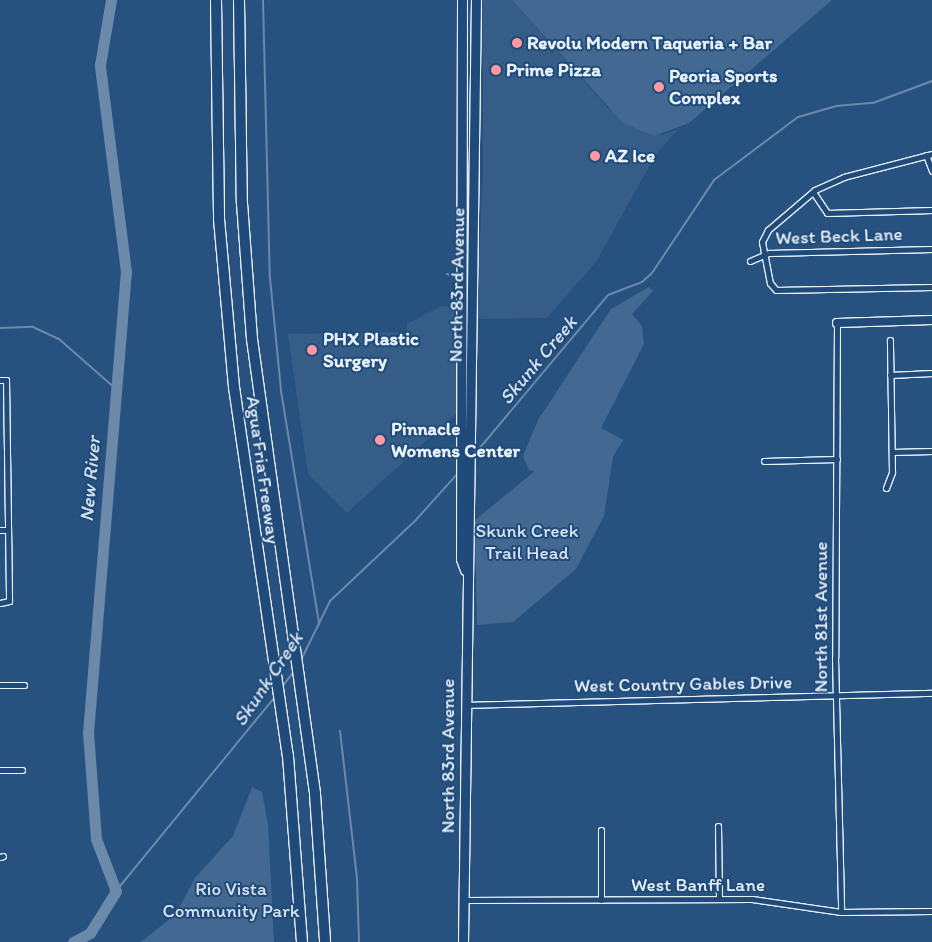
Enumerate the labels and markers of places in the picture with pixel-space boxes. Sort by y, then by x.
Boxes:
place label: Revolu Modern Taqueria + Bar [527,32,770,54]
marker: Revolu Modern Taqueria + Bar [511,37,523,49]
place label: Prime Pizza [506,59,600,81]
marker: Prime Pizza [490,64,502,76]
place label: Peoria Sports Complex [669,65,778,109]
marker: Peoria Sports Complex [653,81,665,93]
place label: AZ Ice [605,145,657,167]
marker: AZ Ice [589,150,601,162]
place label: PHX Plastic Surgery [323,328,419,372]
marker: PHX Plastic Surgery [305,343,319,357]
place label: Pinnacle Womens Center [391,418,520,462]
marker: Pinnacle Womens Center [373,433,387,447]

